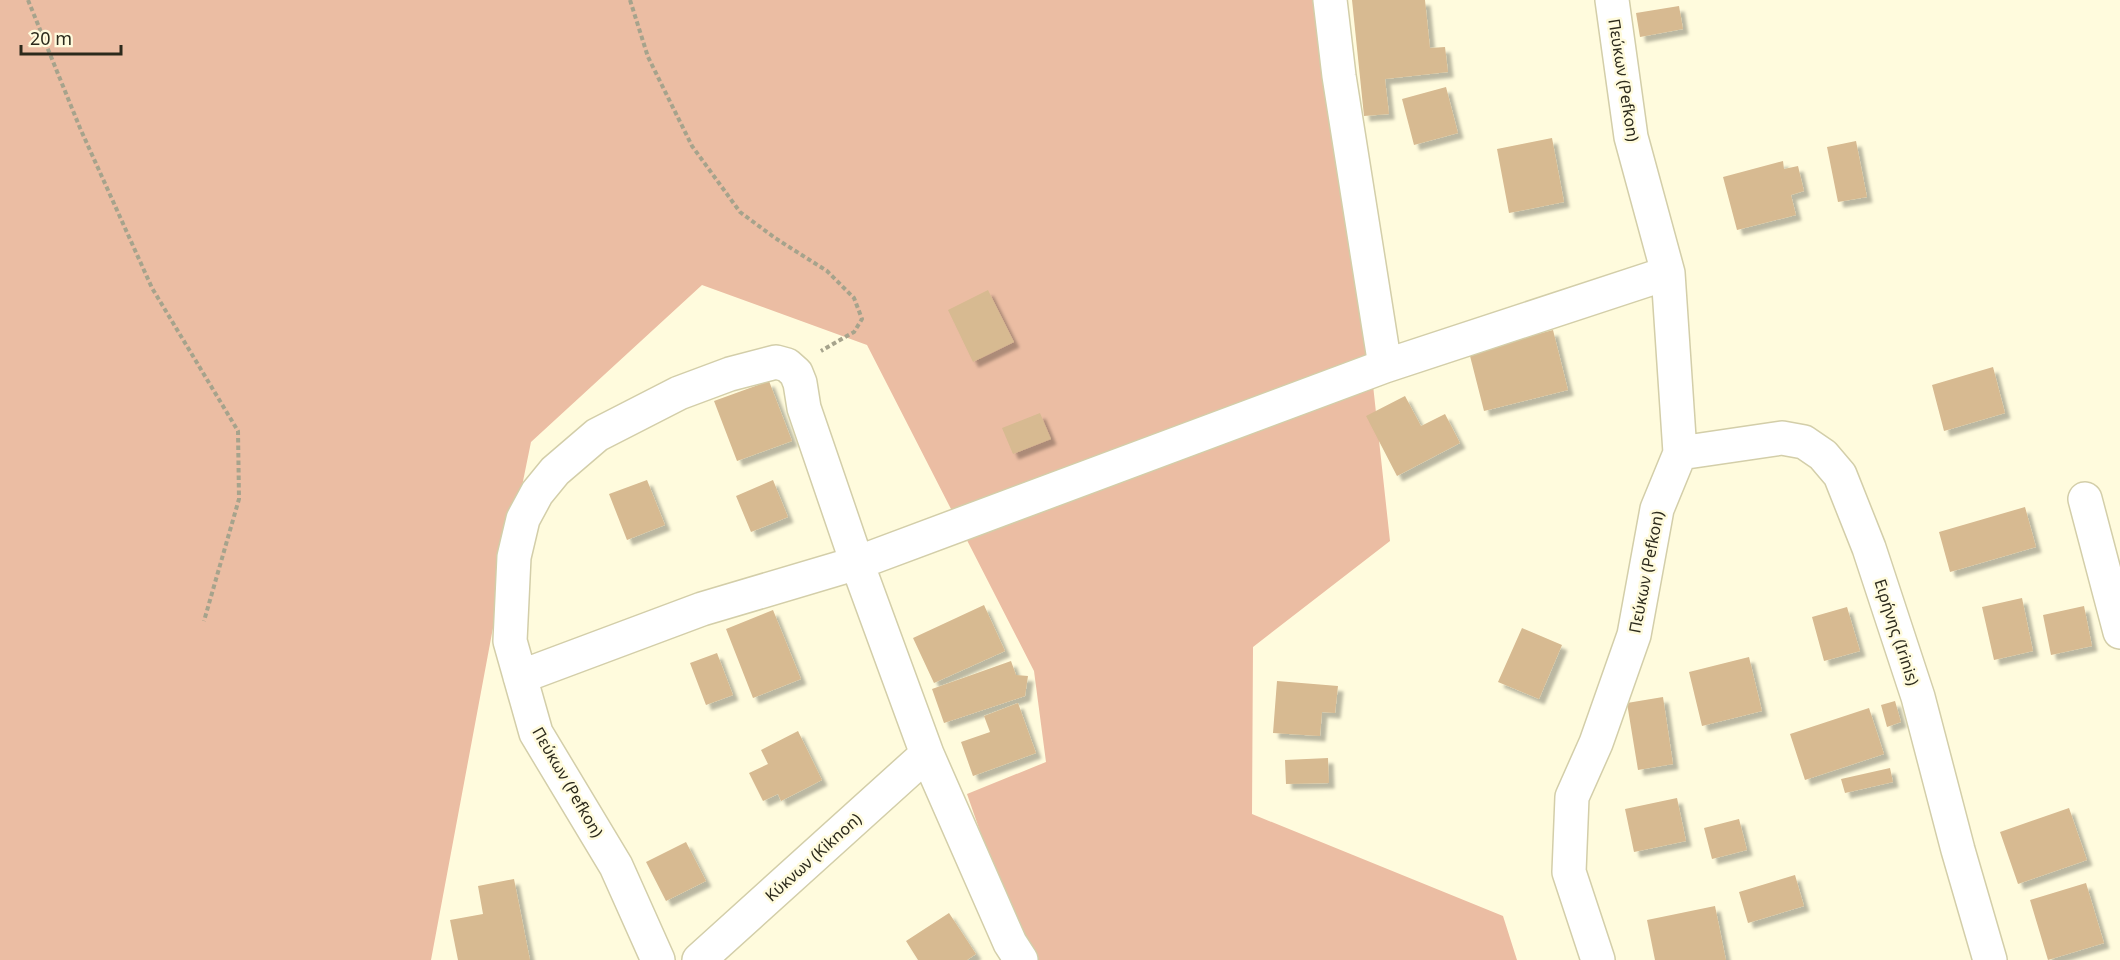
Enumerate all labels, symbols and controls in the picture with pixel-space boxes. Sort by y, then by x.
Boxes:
street label: Πεύκων (Pefkon) [1603,17,1645,143]
scale bar [21,18,122,56]
text: 20 m [30,26,72,50]
street label: Πεύκων (Pefkon) [1623,509,1669,635]
street label: Ειρήνης (Irinis) [1869,576,1925,688]
street label: Πεύκων (Pefkon) [527,723,609,841]
street label: Κύκνων (Kiknon) [760,808,866,906]

